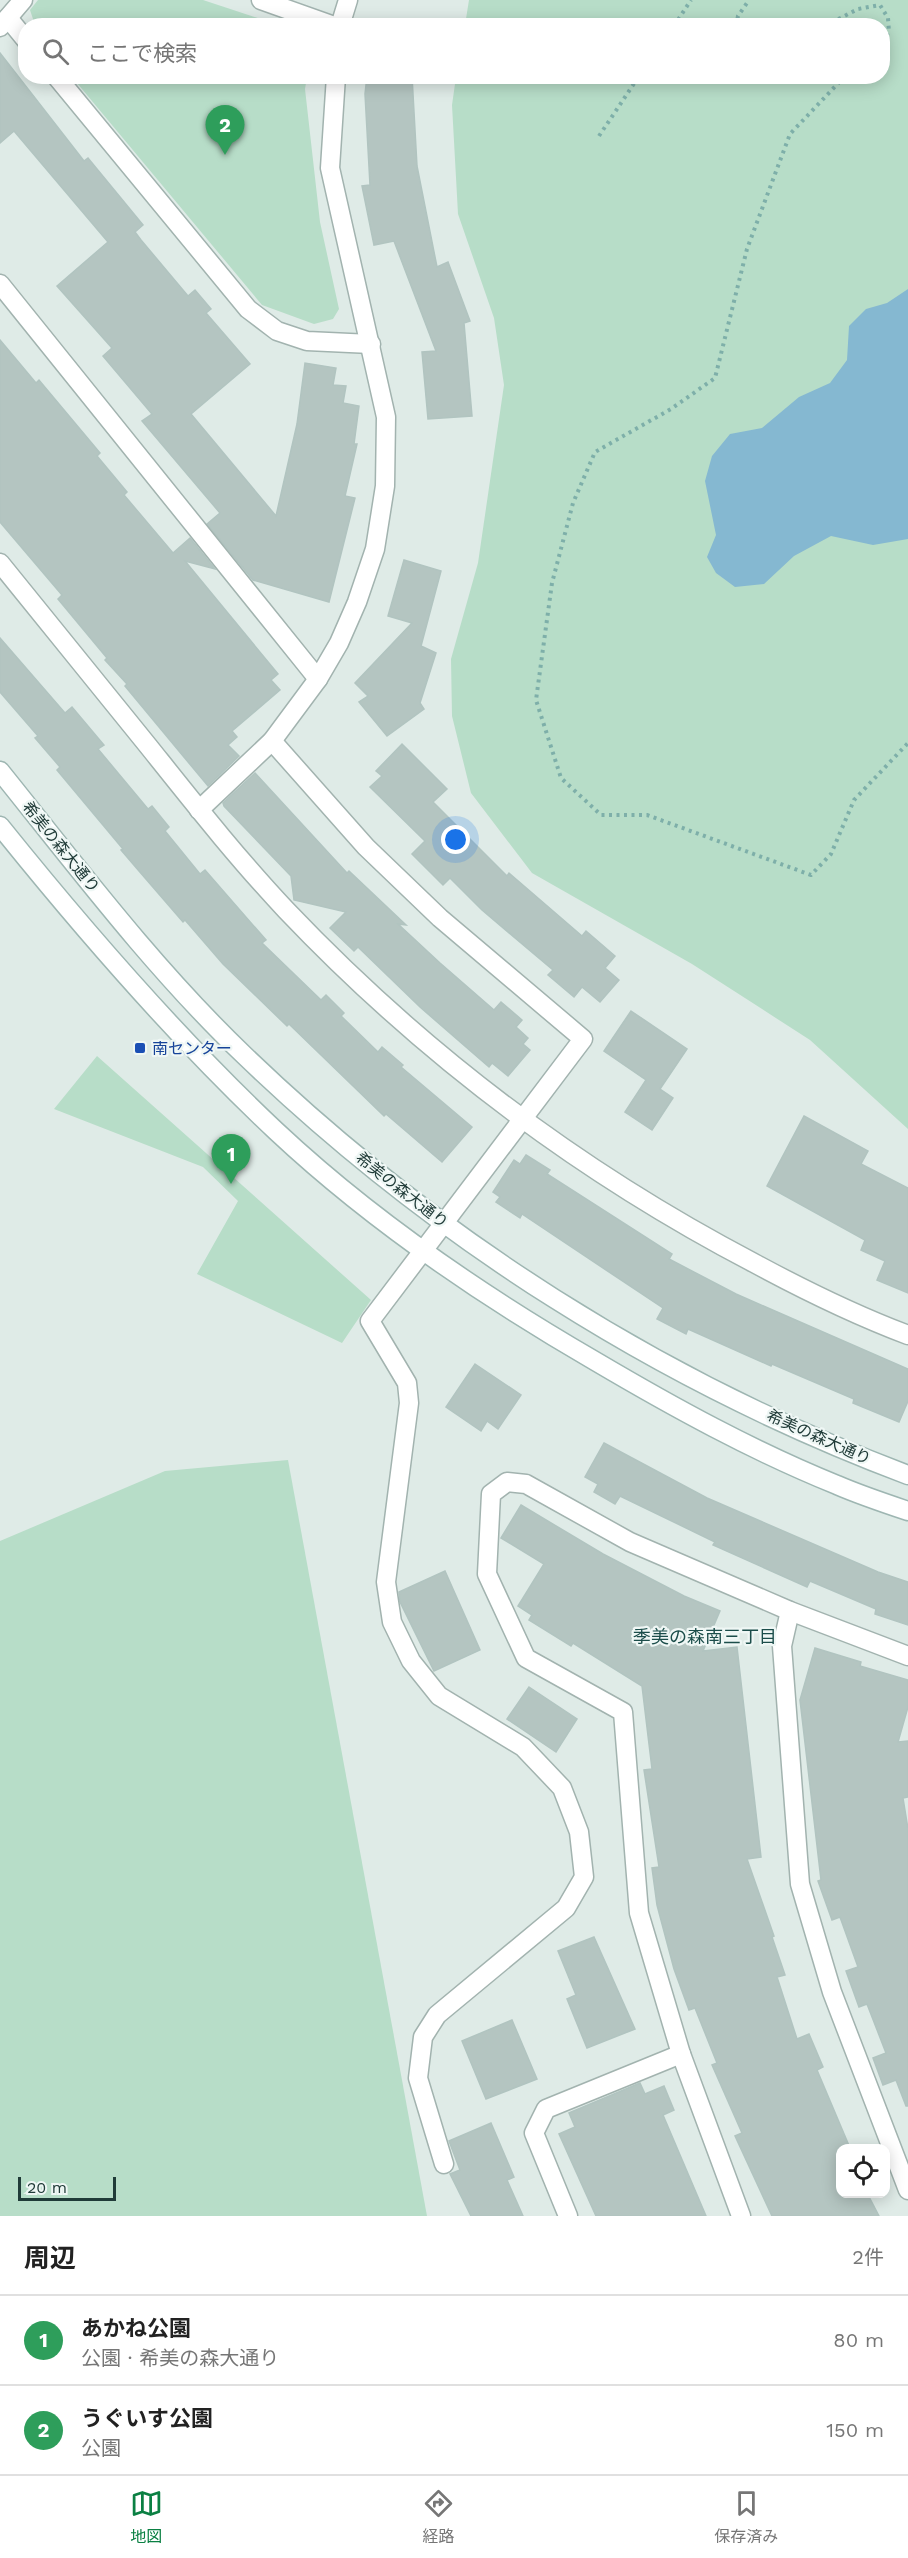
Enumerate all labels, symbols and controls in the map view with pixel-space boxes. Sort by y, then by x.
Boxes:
search box [18,18,890,84]
icon: search [39,35,72,68]
text: ここで検索 [87,41,197,66]
pin: 2 [206,106,244,155]
street label: 希美の森大通り [18,797,104,897]
your location [441,825,470,854]
place label: 南センター [152,1039,232,1058]
marker: 南センター [133,1041,147,1055]
pin: 1 [212,1134,250,1184]
street label: 希美の森大通り [352,1148,452,1232]
street label: 希美の森大通り [764,1406,874,1468]
district label: 季美の森南三丁目 [633,1626,777,1647]
map controls [836,2144,890,2198]
button: locate [836,2144,890,2198]
scale bar [18,2174,116,2202]
text: 20 m [27,2178,67,2197]
text: 周辺 [24,2243,76,2273]
text: 2件 [852,2245,884,2269]
text: あかね公園 [81,2316,191,2341]
text: 1 [39,2328,48,2352]
text: 80 m [833,2328,884,2352]
text: 公園 · 希美の森大通り [81,2346,279,2370]
text: うぐいす公園 [81,2406,213,2431]
text: 2 [38,2418,49,2442]
text: 150 m [826,2418,884,2442]
text: 公園 [81,2436,121,2460]
tab: 地図 [130,2487,163,2547]
tab: 経路 [422,2487,455,2547]
tab: 保存済み [714,2487,778,2547]

